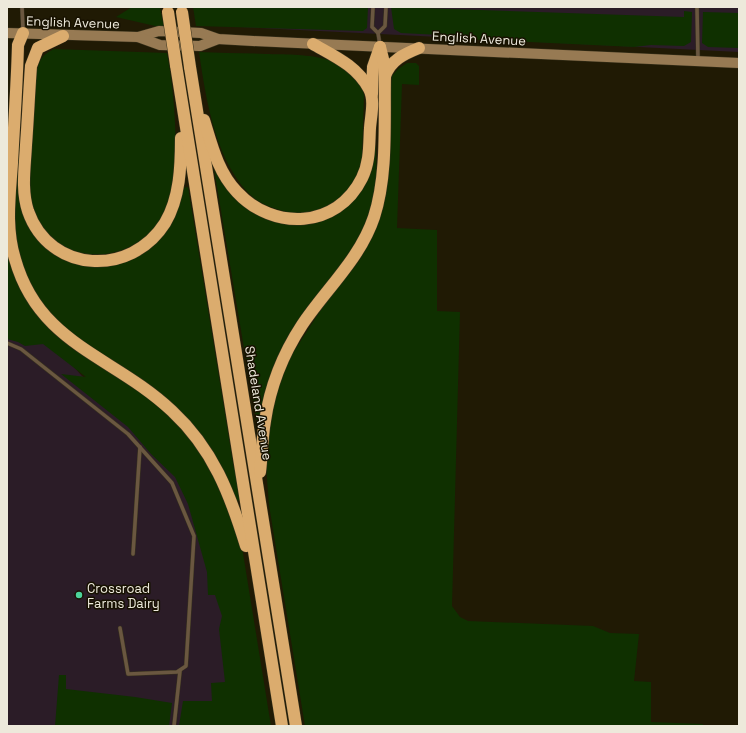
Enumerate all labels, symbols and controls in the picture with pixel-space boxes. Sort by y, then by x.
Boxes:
street label: English Avenue [26,12,120,33]
street label: English Avenue [432,28,526,49]
street label: Shadeland Avenue [241,345,276,461]
place label: Crossroad Farms Dairy [87,580,160,612]
marker: Crossroad Farms Dairy [74,590,84,600]

